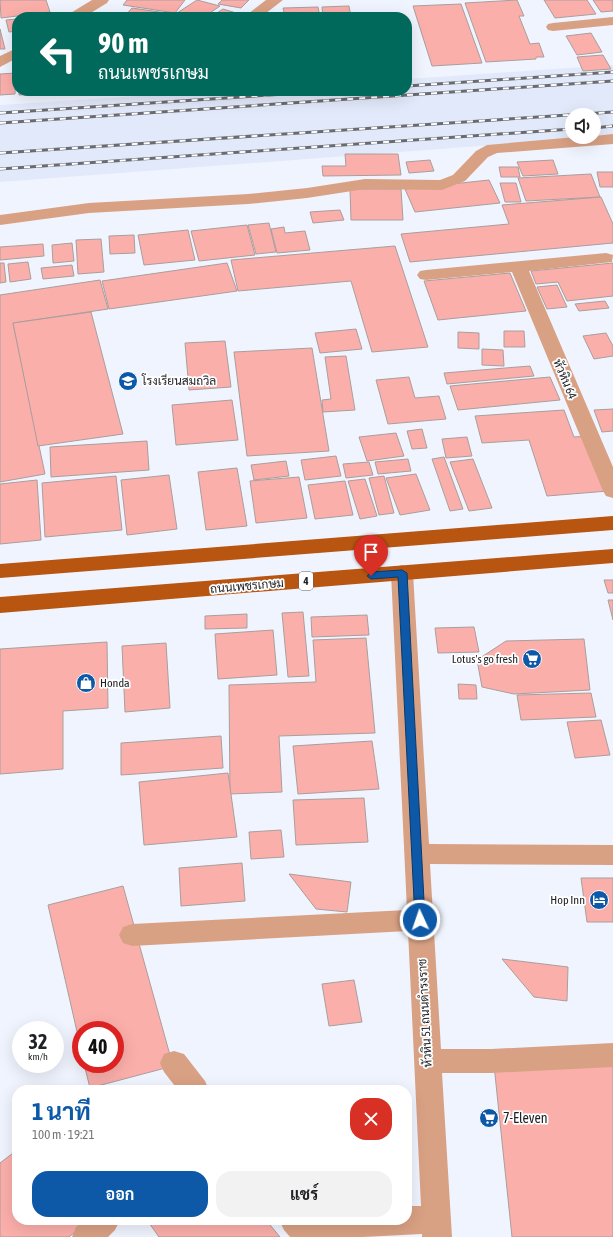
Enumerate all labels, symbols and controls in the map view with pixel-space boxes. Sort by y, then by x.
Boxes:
text: 90 m [98,27,148,59]
icon: left [32,28,84,80]
text: ถนนเพชรเกษม [98,62,209,83]
map controls [565,108,601,144]
button: sound [565,108,601,144]
street label: หัวหิน 64 [550,357,580,401]
school or university icon: โรงเรียนสมถวิล [117,370,139,392]
place label: โรงเรียนสมถวิล [141,373,216,388]
pin [354,535,388,576]
icon: arrive [360,541,382,563]
road number: 4 [299,572,313,590]
street label: ถนนเพชรเกษม [210,576,284,596]
supermarket icon: Lotus's go fresh [521,648,543,670]
place label: Lotus's go fresh [452,652,518,666]
shop icon: Honda [75,672,97,694]
place label: Honda [100,676,130,690]
hotel icon: Hop Inn [588,889,610,911]
place label: Hop Inn [550,893,585,907]
position arrow [399,899,441,941]
street label: หัวหิน 51 ถนนดำรงราช [415,958,435,1068]
speed limit sign: 40 [72,1021,124,1073]
text: 32 [29,1030,47,1053]
text: km/h [28,1051,48,1062]
text: 1 นาที [32,1098,91,1125]
button: close [350,1098,392,1140]
supermarket icon: 7-Eleven [478,1107,500,1129]
place label: 7-Eleven [503,1110,548,1126]
text: 100 m · 19:21 [32,1127,95,1142]
button: ออก [32,1171,208,1217]
button: แชร์ [216,1171,392,1217]

